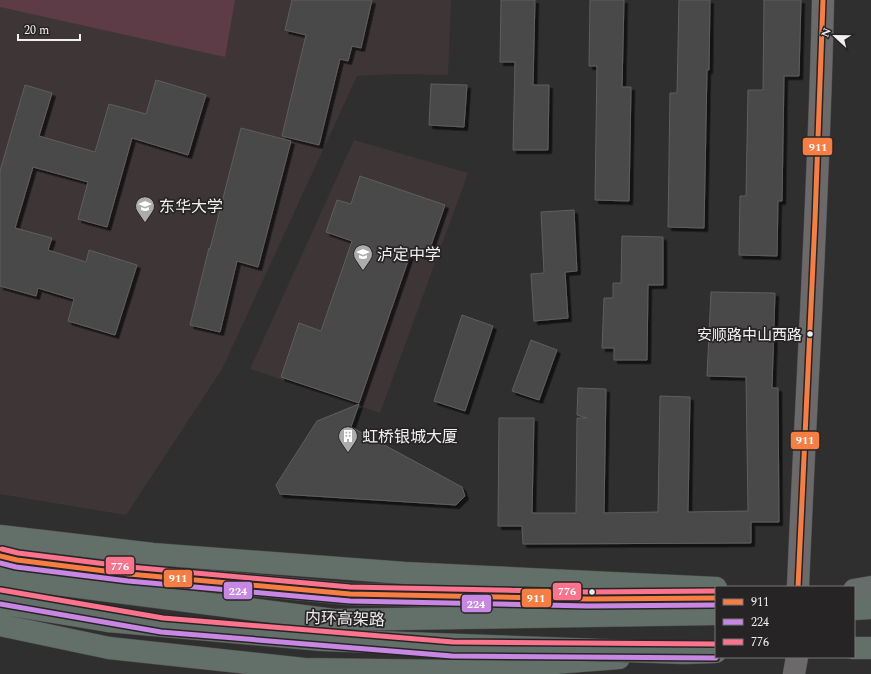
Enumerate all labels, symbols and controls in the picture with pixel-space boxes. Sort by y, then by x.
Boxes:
scale bar [18,16,80,42]
north arrow [815,16,855,56]
text: 20 m [24,21,49,40]
text: N [817,25,836,40]
line badge: 911 [802,137,833,156]
text: 911 [809,139,827,156]
school or university icon: 东华大学 [134,195,156,223]
place label: 东华大学 [159,195,223,219]
school or university icon: 泸定中学 [352,243,374,271]
place label: 泸定中学 [377,243,441,267]
place label: 安顺路中山西路 [697,324,802,347]
marker: 安顺路中山西路 [805,329,815,339]
building icon: 虹桥银城大厦 [337,425,359,453]
place label: 虹桥银城大厦 [362,425,458,449]
line badge: 911 [790,431,820,450]
text: 911 [796,432,814,449]
line badge: 776 [105,556,135,575]
text: 776 [111,558,129,575]
line badge: 911 [163,569,193,588]
text: 911 [169,570,187,587]
line badge: 224 [223,581,253,600]
line badge: 776 [552,582,582,601]
text: 224 [229,583,248,600]
text: 776 [558,583,576,600]
legend [715,586,855,658]
unlabelled marker [587,587,597,597]
line badge: 911 [521,588,552,608]
text: 911 [527,590,545,607]
text: 911 [751,593,769,612]
line badge: 224 [461,594,492,613]
text: 224 [467,596,486,613]
street label: 内环高架路 [305,606,385,632]
text: 224 [751,613,769,632]
text: 776 [751,633,769,652]

